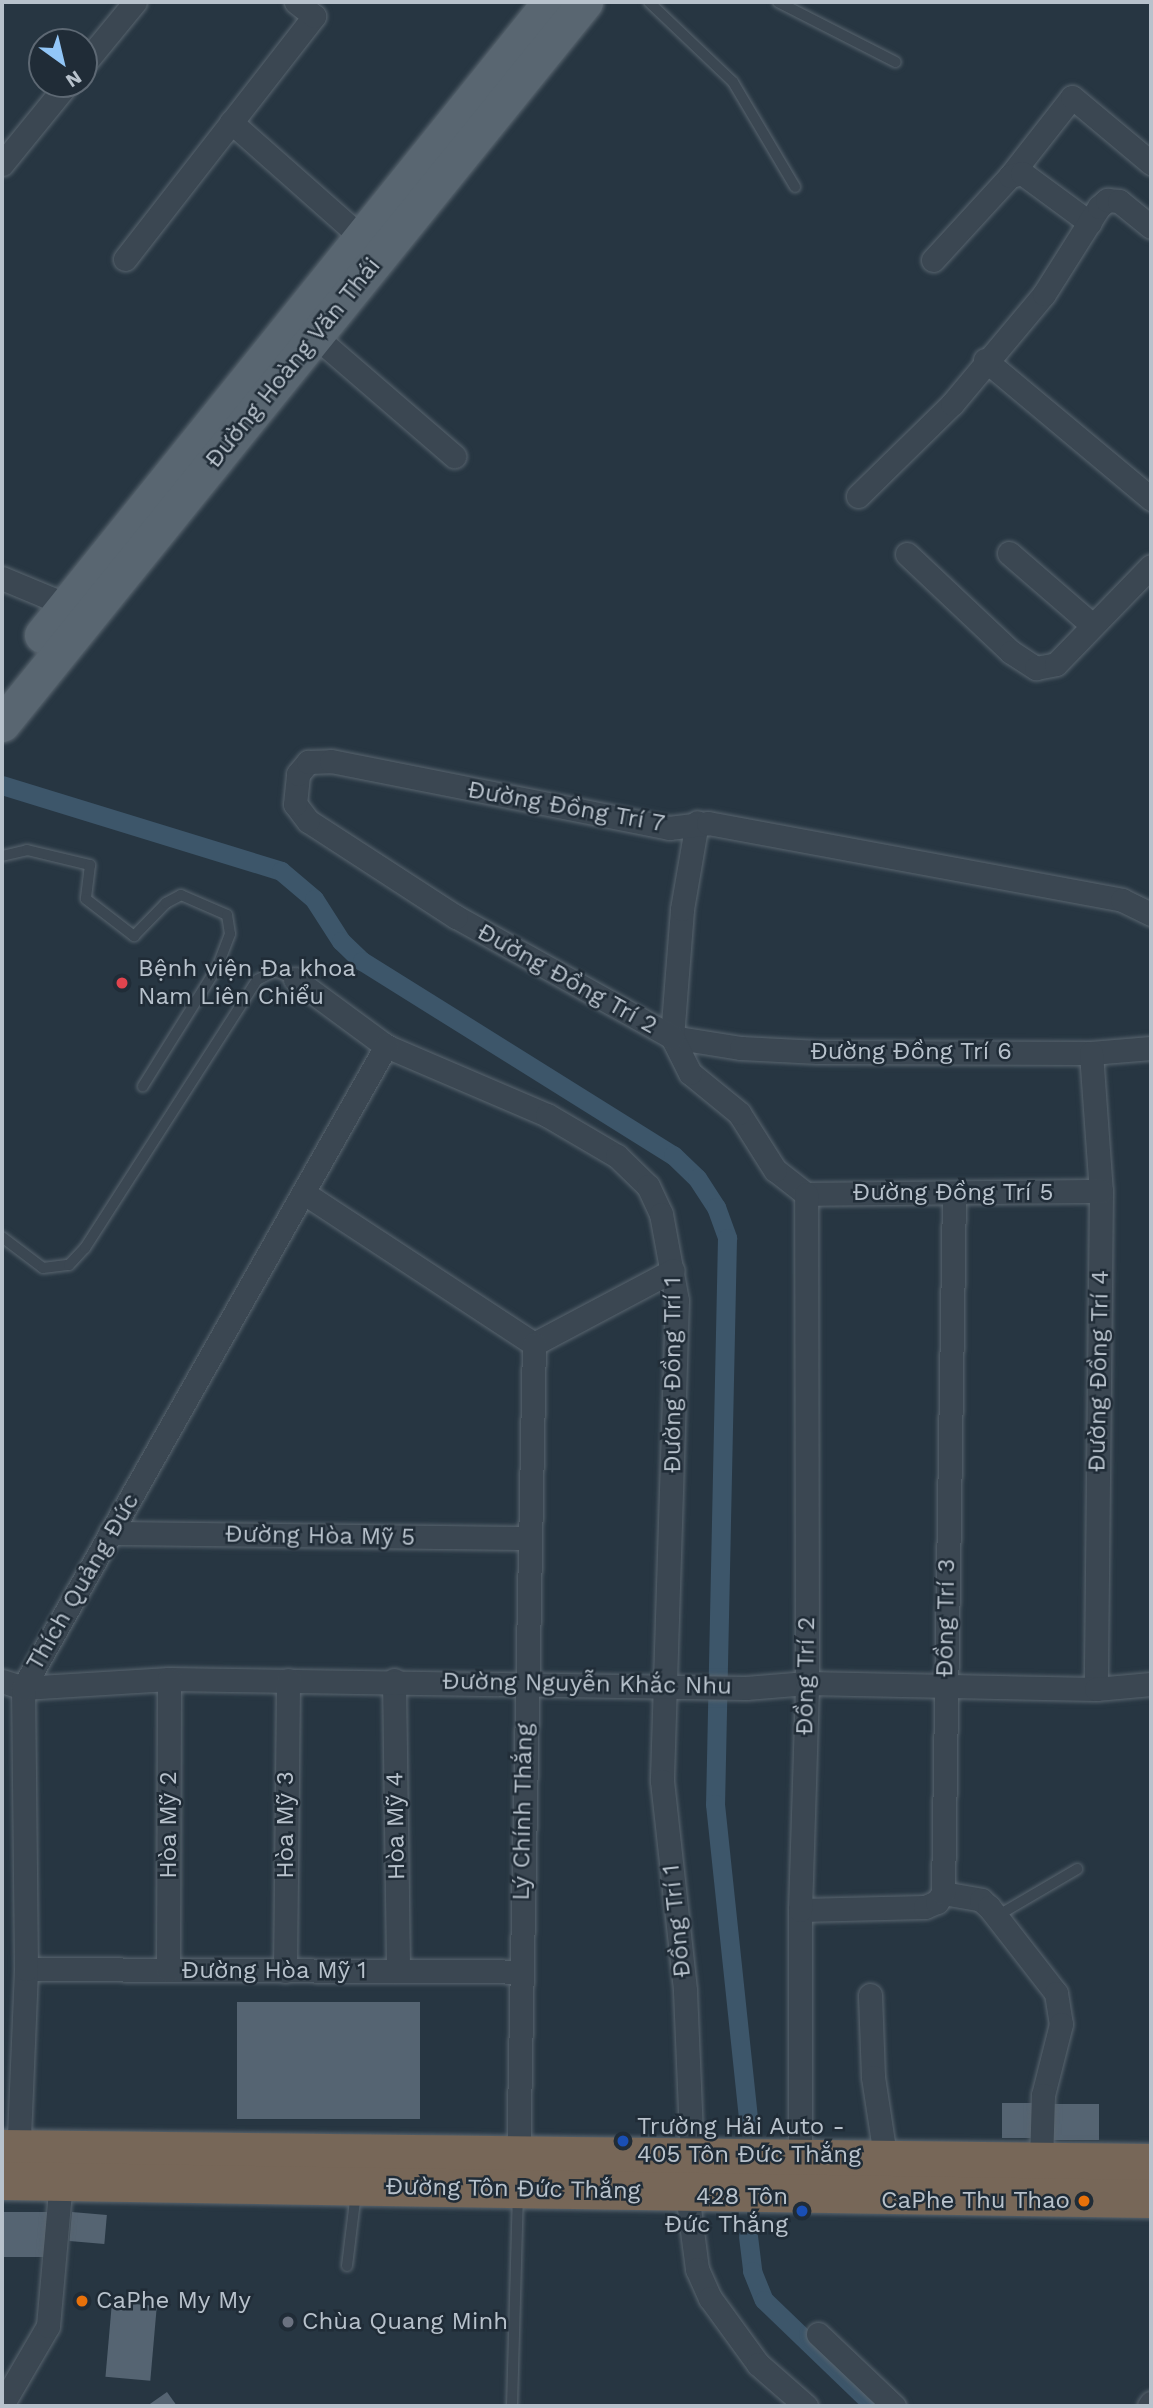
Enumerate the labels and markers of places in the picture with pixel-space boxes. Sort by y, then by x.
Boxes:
place label: Bệnh viện Đa khoa Nam Liên Chiểu [138,955,357,1011]
marker: Bệnh viện Đa khoa Nam Liên Chiểu [112,973,132,993]
place label: Trường Hải Auto - 405 Tôn Đức Thắng [637,2113,862,2169]
marker: Trường Hải Auto - 405 Tôn Đức Thắng [615,2133,631,2149]
place label: 428 Tôn Đức Thắng [664,2183,788,2239]
place label: CaPhe Thu Thao [880,2187,1070,2215]
marker: CaPhe Thu Thao [1076,2193,1092,2209]
marker: 428 Tôn Đức Thắng [794,2203,810,2219]
place label: CaPhe My My [96,2287,252,2315]
marker: CaPhe My My [74,2293,90,2309]
place label: Chùa Quang Minh [302,2308,509,2336]
marker: Chùa Quang Minh [280,2314,296,2330]

